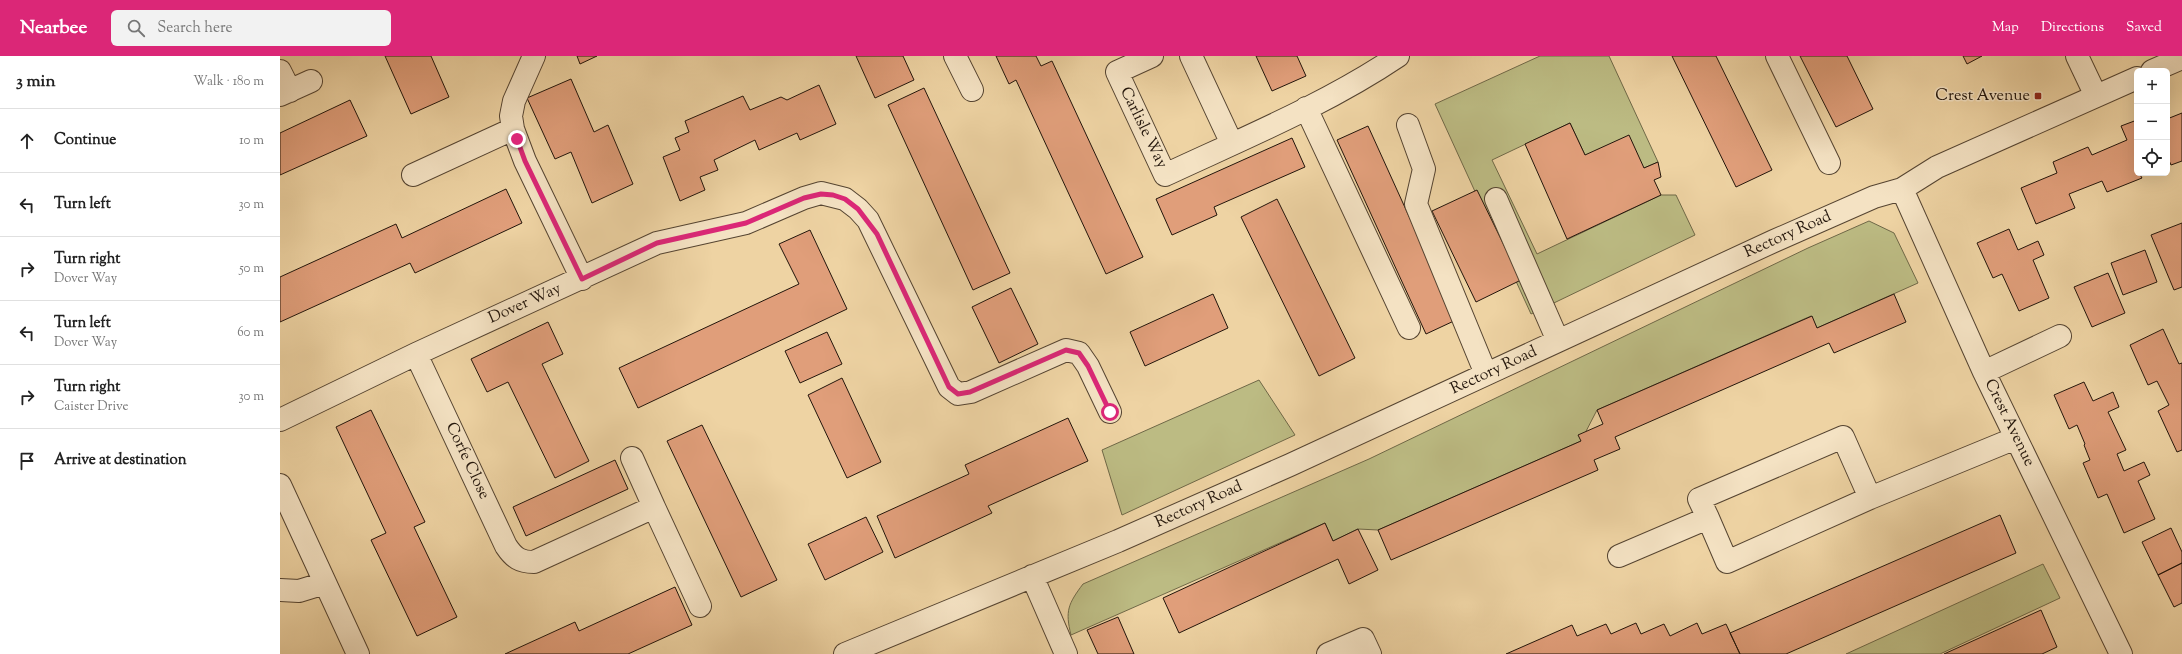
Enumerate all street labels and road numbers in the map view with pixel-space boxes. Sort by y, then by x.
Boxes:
street label: Carlisle Way [1113,83,1173,173]
street label: Rectory Road [1741,206,1835,264]
street label: Dover Way [485,278,565,330]
street label: Rectory Road [1447,341,1541,401]
street label: Crest Avenue [1978,375,2040,471]
street label: Corfe Close [439,419,495,503]
street label: Rectory Road [1152,476,1246,534]

